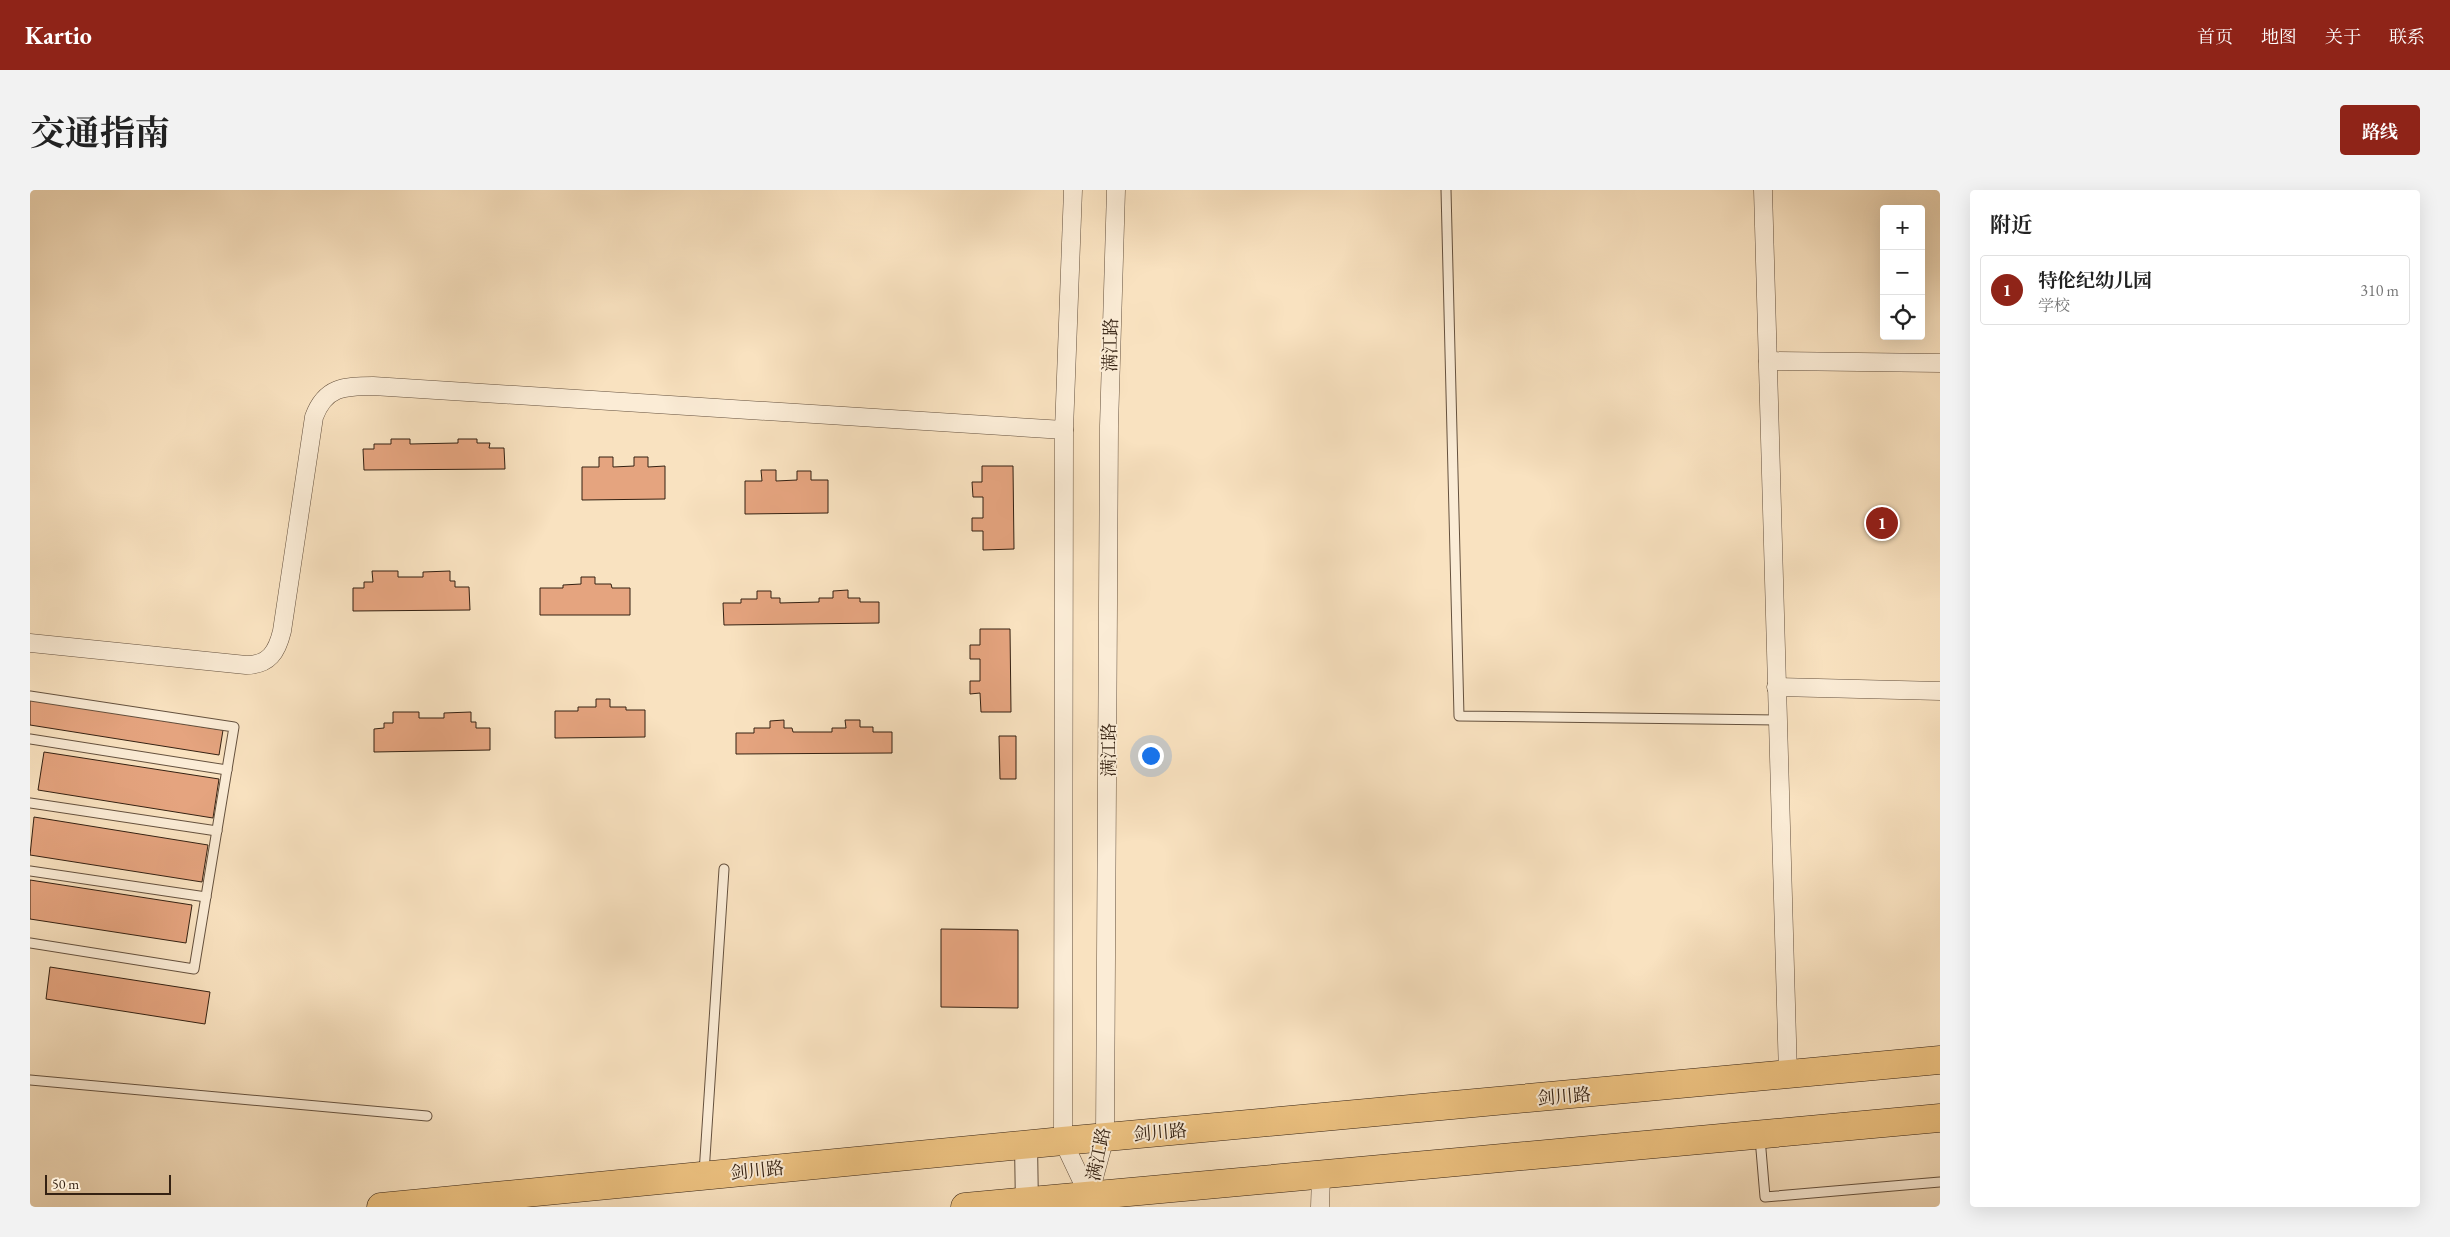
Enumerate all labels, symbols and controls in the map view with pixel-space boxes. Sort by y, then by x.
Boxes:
text: Kartio [25,20,92,51]
text: 首页 [2197,25,2233,48]
text: 地图 [2261,25,2297,48]
text: 关于 [2325,25,2361,48]
text: 联系 [2389,25,2425,48]
button: 路线 [2340,105,2420,155]
text: 交通指南 [30,110,170,155]
map controls [1880,205,1925,340]
button: + [1880,205,1925,250]
text: 附近 [1990,211,2032,238]
button: − [1880,250,1925,295]
text: 特伦纪幼儿园 [2038,268,2152,293]
text: 1 [2003,280,2011,301]
text: 310 m [2360,280,2399,301]
button: locate [1880,295,1925,340]
text: 学校 [2038,295,2070,316]
street label: 满江路 [1098,318,1122,372]
pin: 1 [1866,504,1898,542]
street label: 满江路 [1097,723,1120,777]
your location [1138,743,1164,769]
street label: 剑川路 [1536,1082,1592,1110]
street label: 剑川路 [1132,1118,1188,1146]
street label: 满江路 [1081,1125,1115,1183]
street label: 剑川路 [729,1156,785,1184]
scale bar [45,1172,171,1195]
text: 50 m [52,1175,79,1193]

